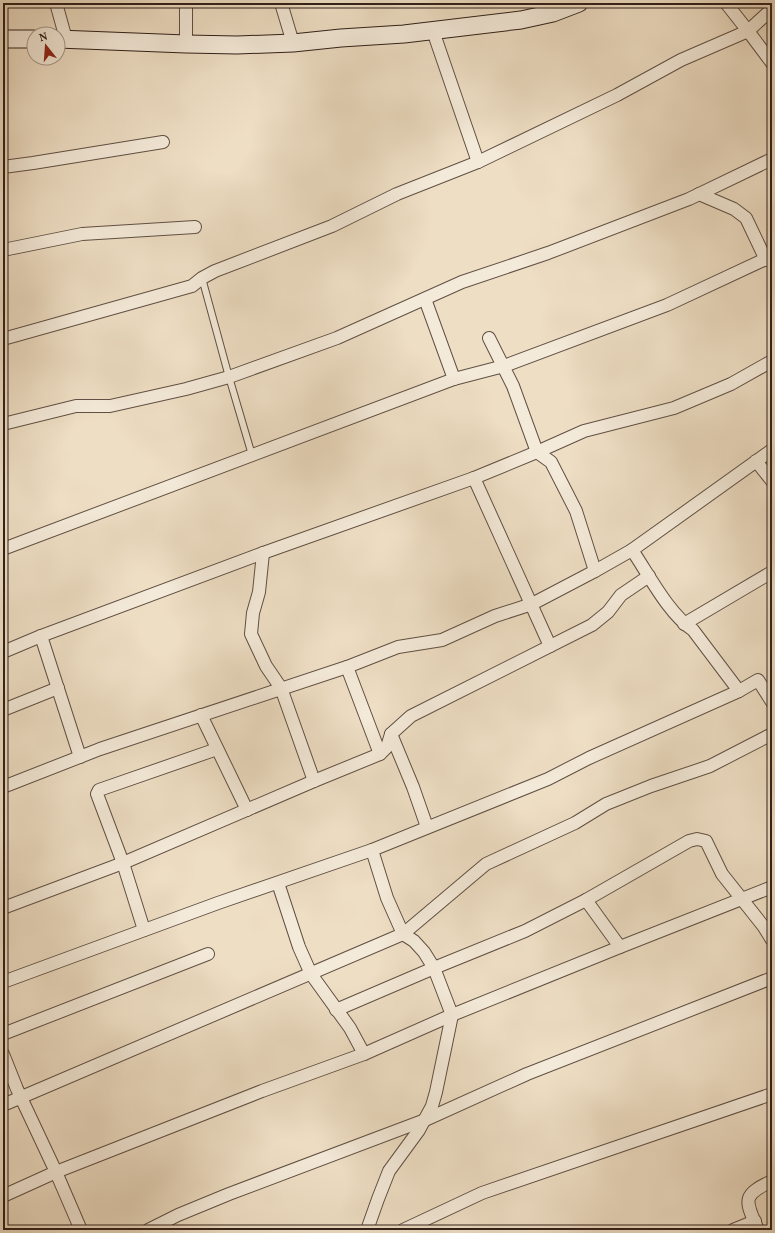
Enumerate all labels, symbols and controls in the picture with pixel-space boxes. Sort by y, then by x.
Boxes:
north arrow [26,26,66,66]
text: N [37,30,50,46]

